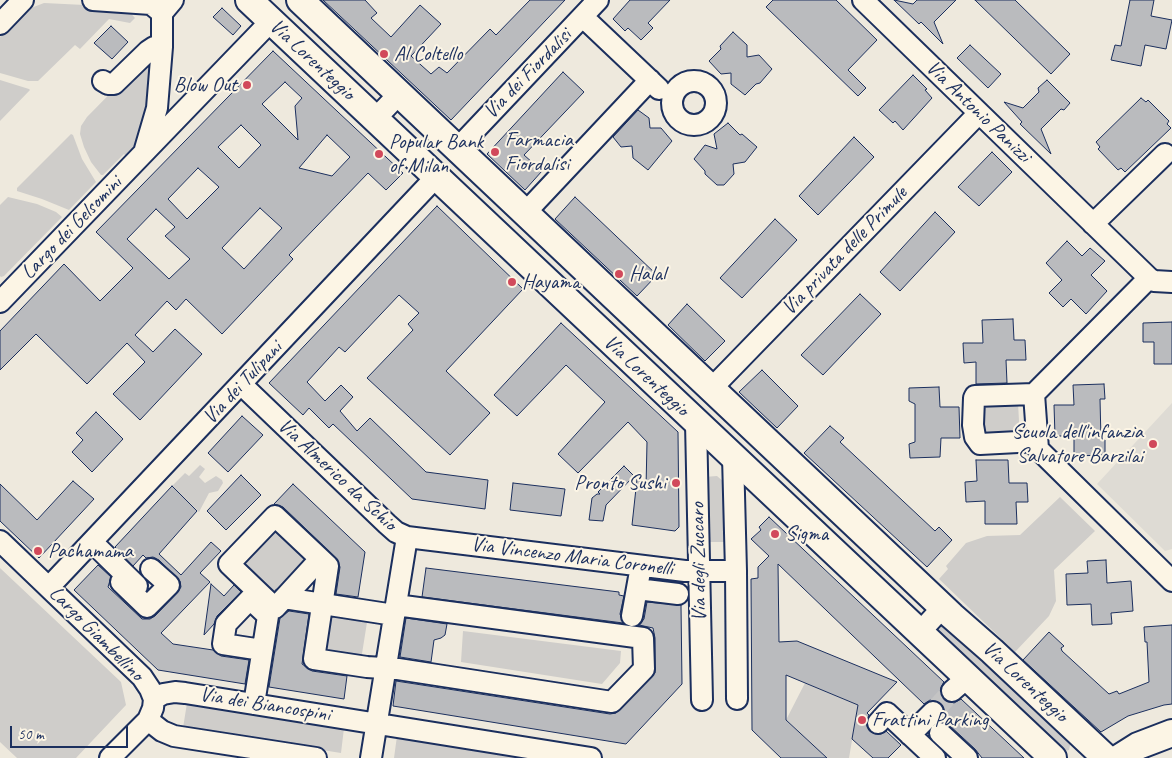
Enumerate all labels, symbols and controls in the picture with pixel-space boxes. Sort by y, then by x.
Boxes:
street label: Via Lorenteggio [264,14,360,106]
street label: Via dei Fiordalisi [479,24,577,124]
place label: Al Coltello [394,41,462,67]
marker: Al Coltello [378,48,390,60]
street label: Via Antonio Panizzi [920,56,1036,168]
place label: Blow Out [174,72,237,98]
marker: Blow Out [241,79,253,91]
place label: Farmacia Fiordalisi [505,127,573,177]
place label: Popular Bank of Milan [389,129,483,179]
marker: Farmacia Fiordalisi [489,146,501,158]
marker: Popular Bank of Milan [373,148,385,160]
street label: Largo dei Gelsomini [16,171,128,285]
street label: Via privata delle Primule [777,181,913,321]
place label: Halal [629,261,666,287]
marker: Halal [613,268,625,280]
place label: Hayama [522,269,580,295]
marker: Hayama [506,276,518,288]
street label: Via Lorenteggio [598,330,694,422]
street label: Via dei Tulipani [198,336,288,430]
street label: Via Almerico da Schio [272,413,402,537]
place label: Scuola dell'infanzia Salvatore Barzilai [1012,419,1143,469]
marker: Scuola dell'infanzia Salvatore Barzilai [1147,438,1159,450]
place label: Pronto Sushi [574,470,666,496]
marker: Pronto Sushi [670,477,682,489]
street label: Via degli Zuccaro [685,502,713,622]
place label: Sigma [785,521,828,547]
marker: Sigma [769,528,781,540]
street label: Via Vincenzo Maria Coronelli [470,532,674,582]
place label: Pachamama [48,538,133,564]
marker: Pachamama [32,545,44,557]
street label: Largo Giambellino [43,581,149,687]
street label: Via Lorenteggio [977,636,1073,728]
street label: Via dei Biancospini [198,682,332,728]
place label: Frattini Parking [872,707,988,733]
marker: Frattini Parking [856,714,868,726]
scale bar [12,716,130,748]
text: 50 m [18,725,44,744]

